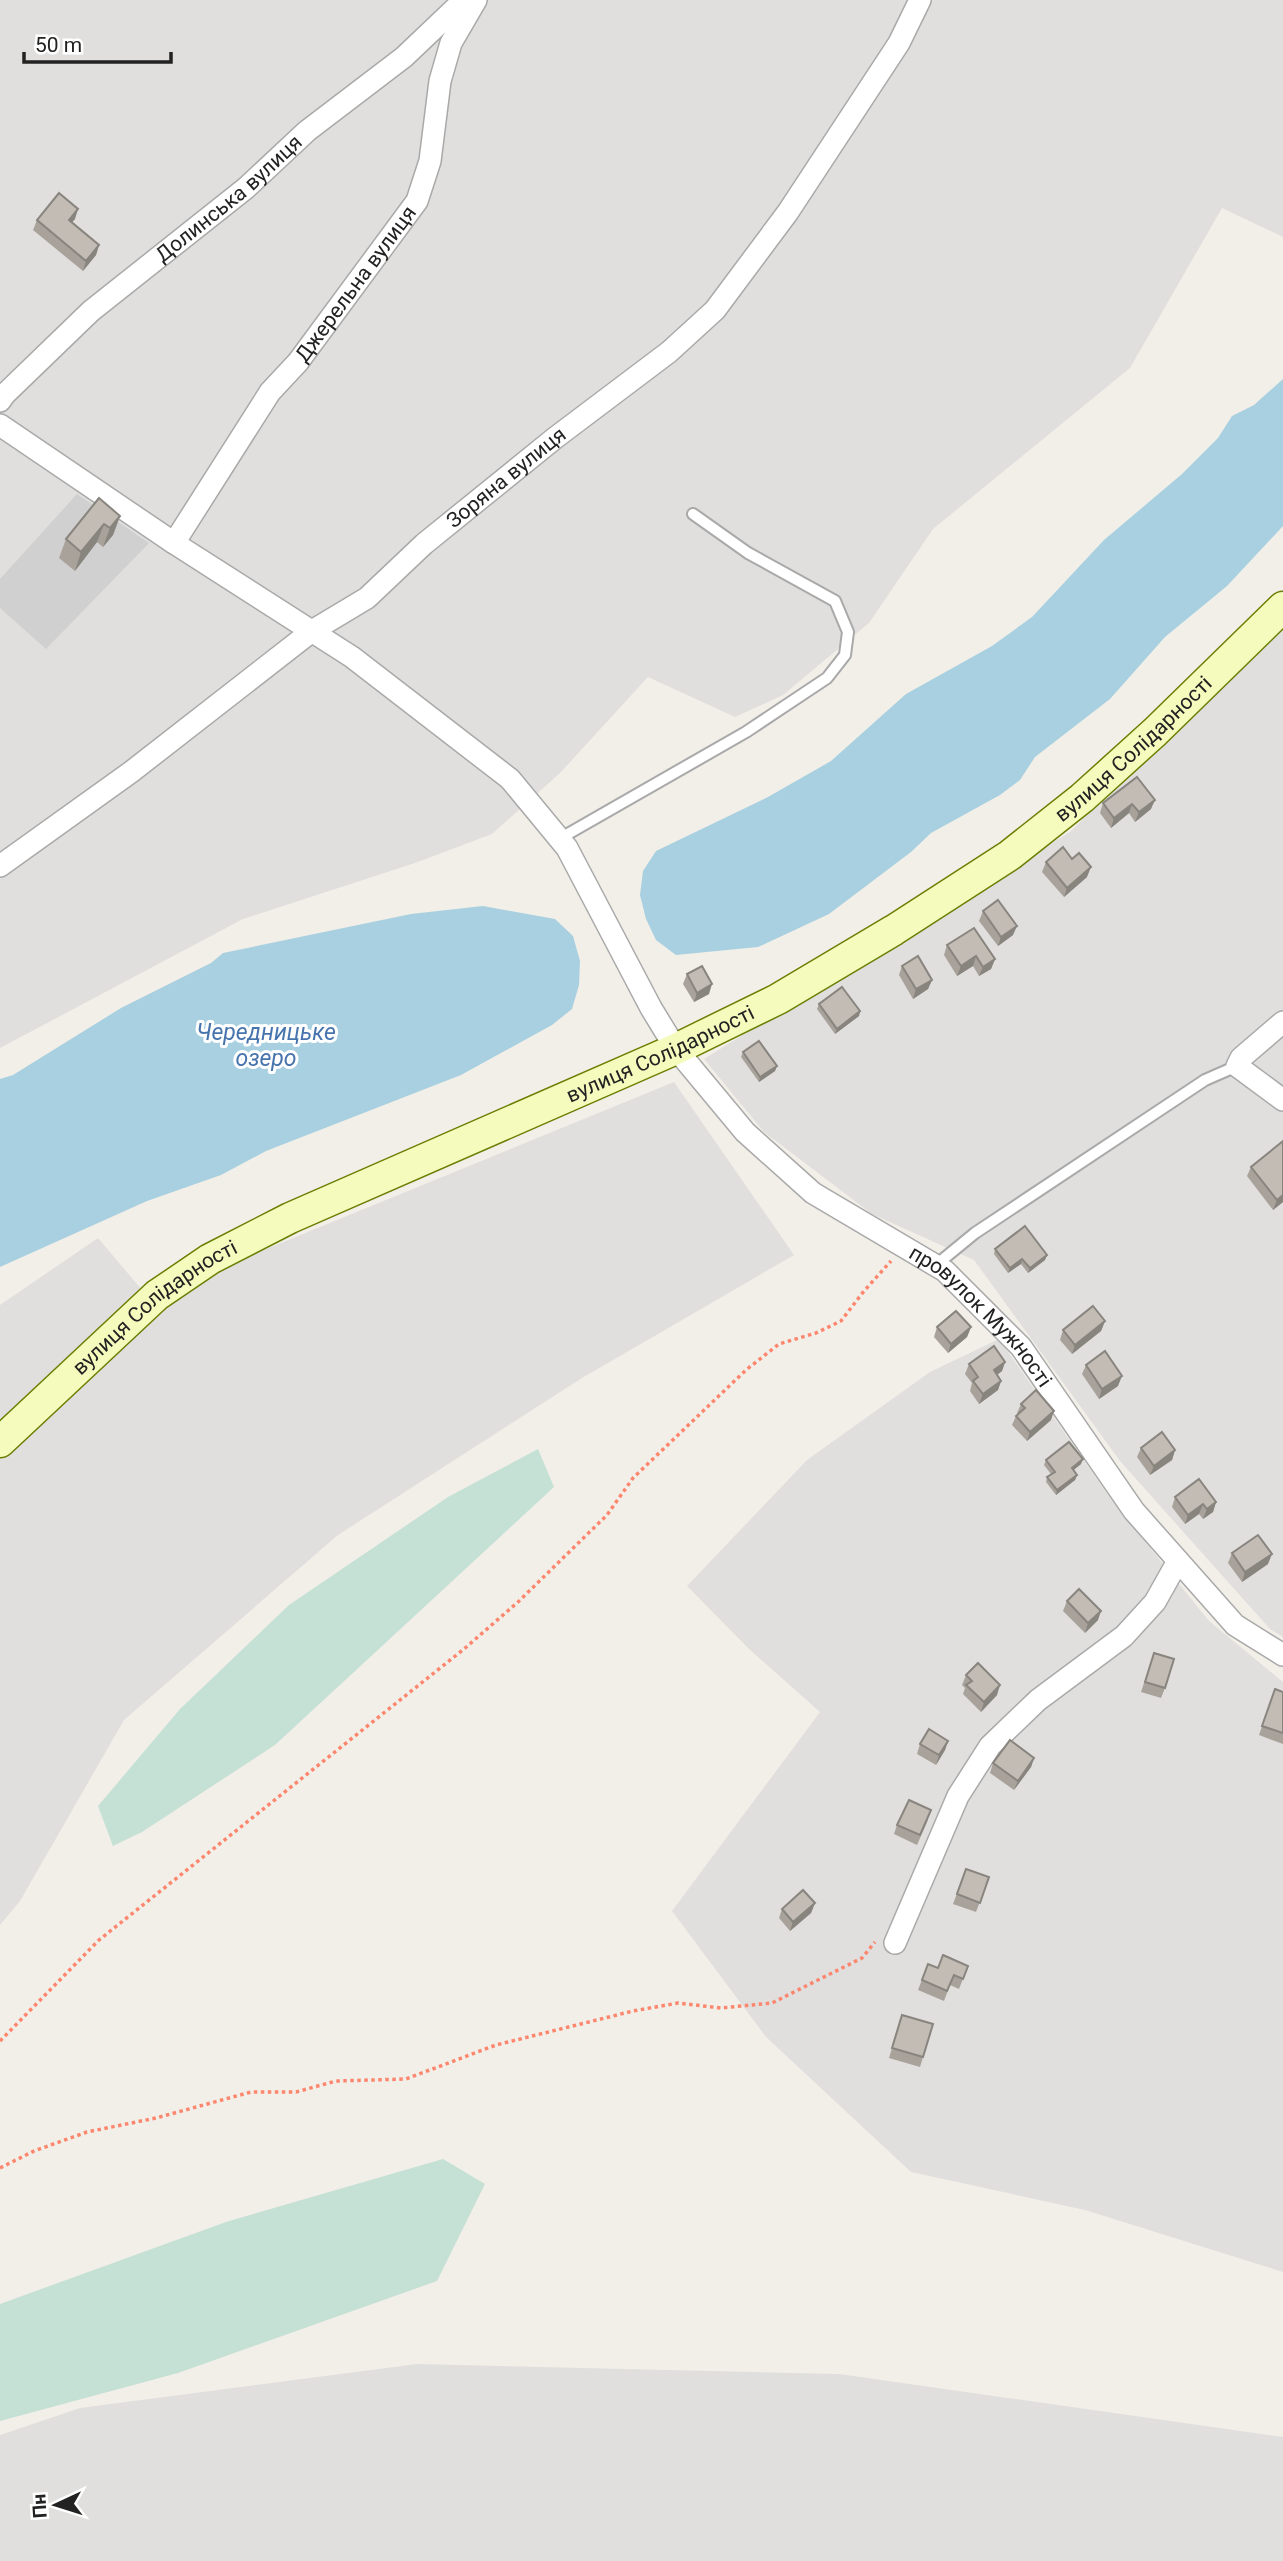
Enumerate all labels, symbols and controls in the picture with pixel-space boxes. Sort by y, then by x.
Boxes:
scale bar [24,21,172,65]
text: 50 m [35,33,82,57]
street label: Долинська вулиця [151,130,307,267]
street label: Джерельна вулиця [290,201,421,367]
street label: Зоряна вулиця [442,422,570,533]
street label: вулиця Солідарності [1050,671,1217,827]
street label: вулиця Солідарності [563,1001,758,1107]
water label: Чередницьке озеро [196,1019,336,1072]
street label: вулиця Солідарності [68,1235,241,1380]
street label: провулок Мужності [905,1241,1057,1392]
north arrow [21,2470,91,2540]
text: Пн [27,2493,52,2519]

